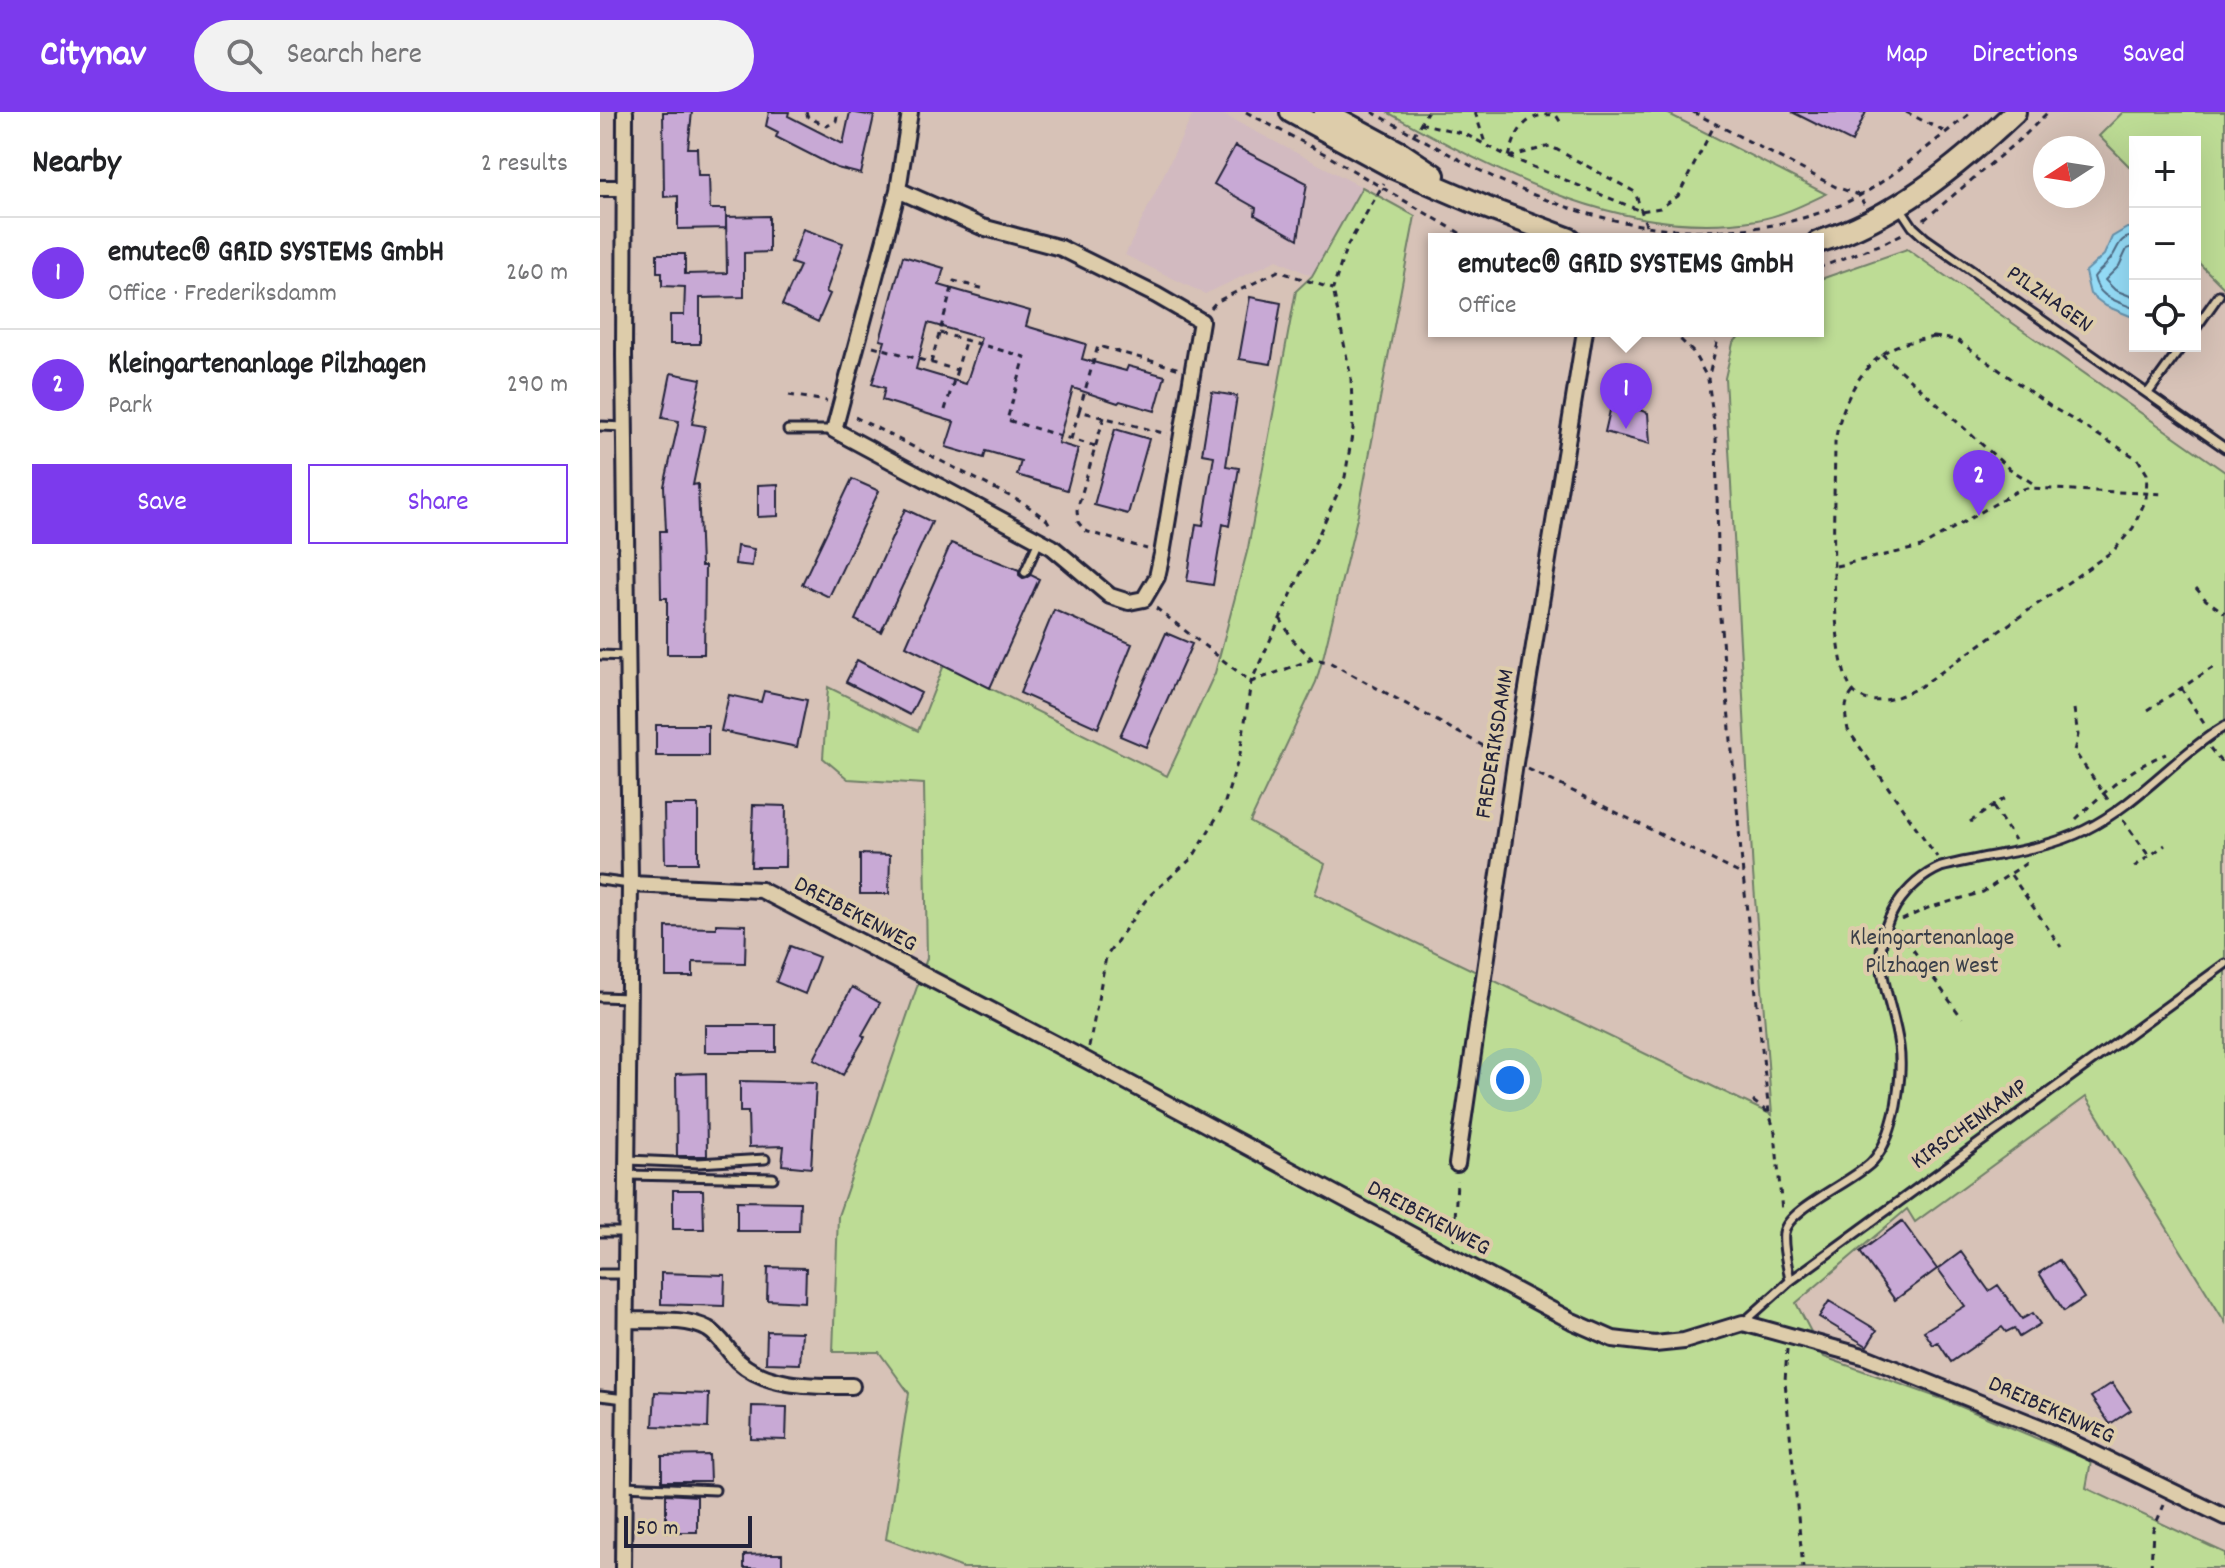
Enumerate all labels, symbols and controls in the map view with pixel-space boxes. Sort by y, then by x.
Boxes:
search box [194,20,754,92]
text: Citynav [40,29,146,84]
icon: search [222,34,266,78]
text: Search here [286,35,422,78]
text: Map [1886,36,1928,76]
text: Directions [1972,36,2078,76]
text: Saved [2122,36,2185,76]
north arrow [2033,136,2105,208]
map controls [2129,136,2201,352]
button: + [2129,136,2201,208]
text: Nearby [32,140,121,189]
text: 2 results [481,146,568,183]
button: − [2129,208,2201,280]
text: emutec® GRID SYSTEMS GmbH [108,233,444,276]
popup [1428,233,1824,337]
text: emutec® GRID SYSTEMS GmbH [1458,245,1794,288]
text: 1 [55,255,61,292]
text: 260 m [506,255,568,292]
street label: PILZHAGEN [1999,258,2099,342]
text: Office · Frederiksdamm [108,276,337,313]
button: locate [2129,280,2201,352]
text: Office [1458,288,1516,325]
text: Kleingartenanlage Pilzhagen [108,345,426,388]
pin: 1 [1600,363,1652,429]
text: 2 [52,367,64,404]
text: 290 m [507,367,568,404]
text: Park [108,388,152,425]
pin: 2 [1953,450,2005,516]
button: Save [32,464,292,544]
button: Share [308,464,568,544]
street label: FREDERIKSDAMM [1467,667,1525,821]
street label: DREIBEKENWEG [787,868,923,962]
park label: Kleingartenanlage Pilzhagen West [1850,922,2014,984]
your location [1490,1060,1530,1100]
street label: KIRSCHENKAMP [1905,1071,2035,1179]
street label: DREIBEKENWEG [1360,1172,1496,1266]
street label: DREIBEKENWEG [1982,1368,2120,1454]
scale bar [624,1512,752,1548]
text: 50 m [636,1514,678,1545]

